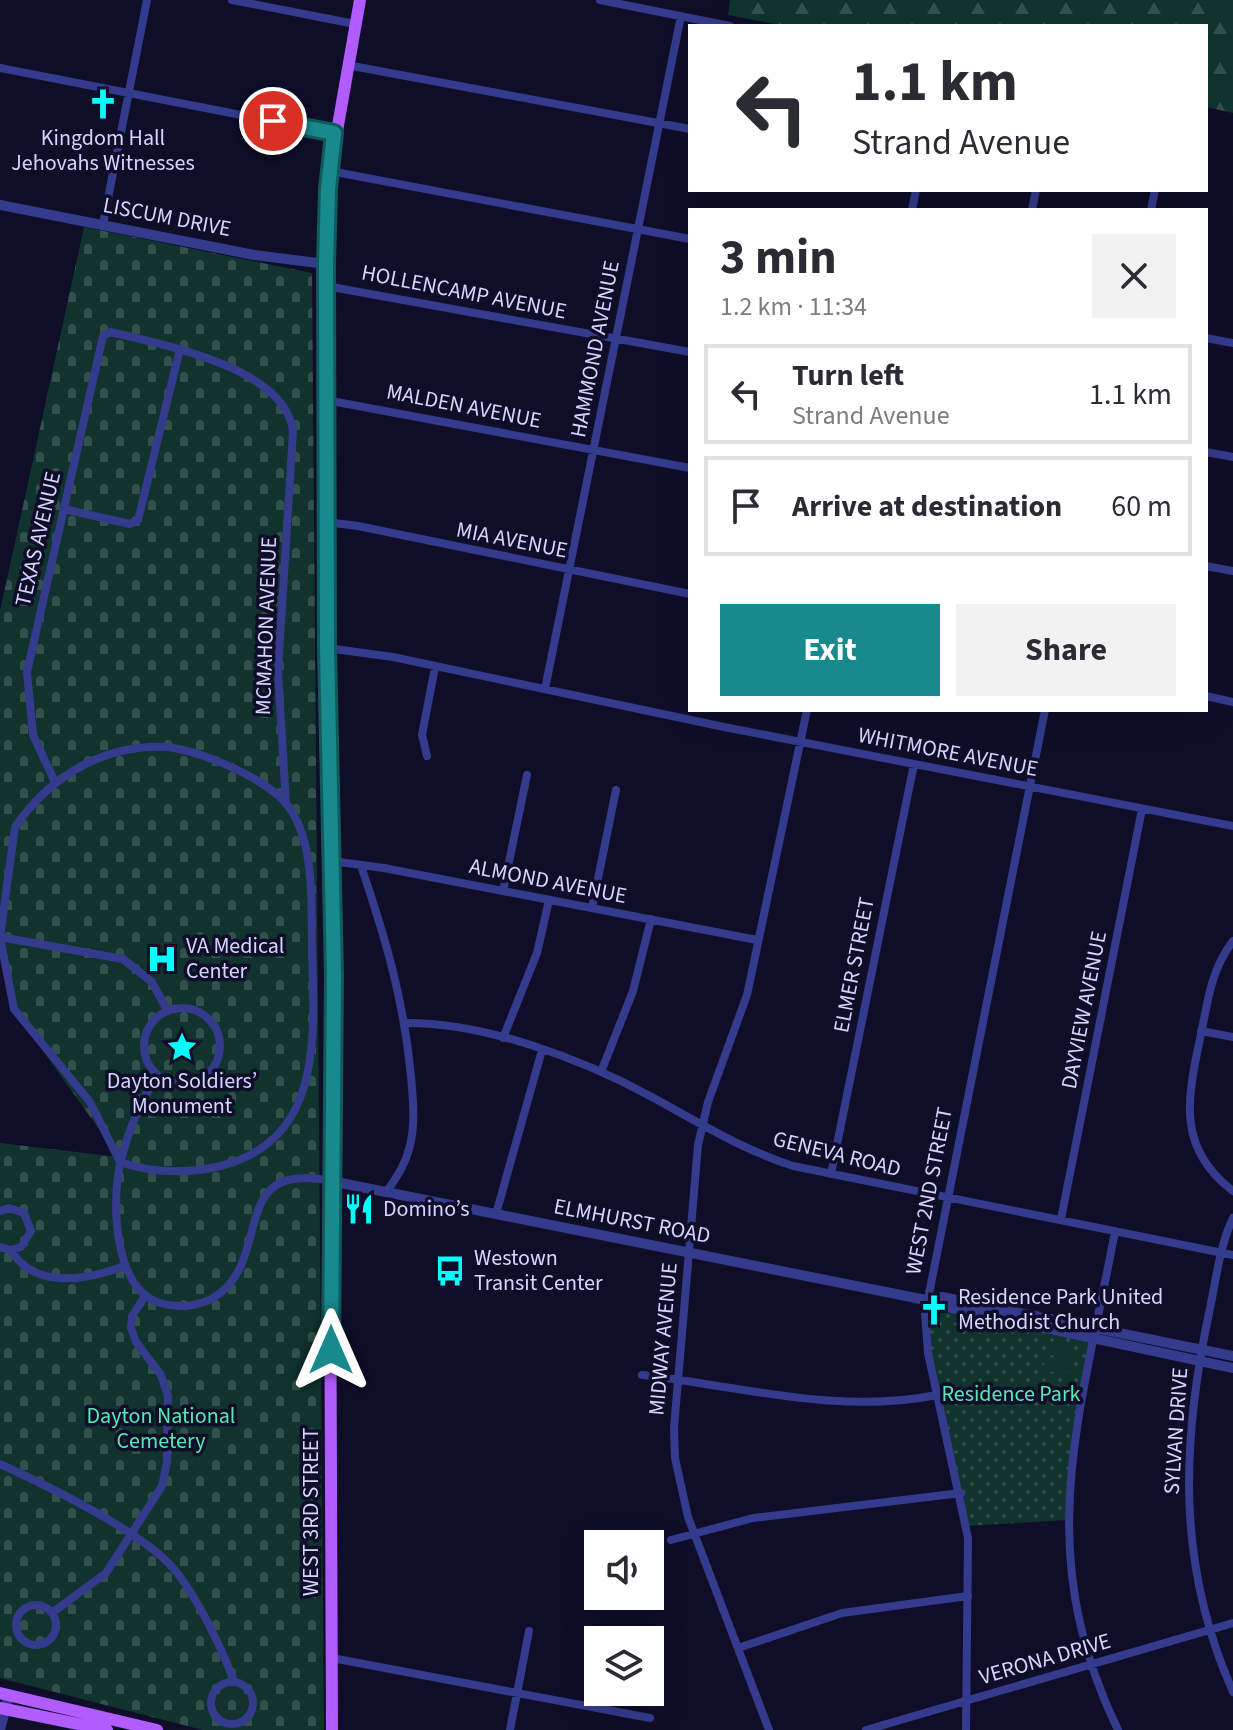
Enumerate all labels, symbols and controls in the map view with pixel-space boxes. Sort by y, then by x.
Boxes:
text: 1.1 km [852,43,1018,122]
icon: left [720,56,824,160]
church icon: Kingdom Hall Jehovahs Witnesses [86,87,120,121]
pin [239,87,307,155]
icon: arrive [251,99,295,143]
text: Strand Avenue [852,117,1070,168]
place label: Kingdom Hall Jehovahs Witnesses [11,122,195,179]
street label: LISCUM DRIVE [100,189,234,245]
text: 3 min [720,224,837,292]
button: close [1092,234,1176,318]
street label: HOLLENCAMP AVENUE [359,256,569,328]
street label: HAMMOND AVENUE [562,258,628,440]
text: 1.2 km · 11:34 [720,288,867,325]
text: Turn left [792,354,904,397]
icon: left [724,372,768,416]
text: 1.1 km [1089,373,1172,416]
street label: MALDEN AVENUE [384,375,544,437]
text: Strand Avenue [792,397,950,434]
street label: TEXAS AVENUE [7,468,69,610]
icon: arrive [724,484,768,528]
text: Arrive at destination [792,485,1062,528]
text: 60 m [1111,485,1172,528]
street label: MIA AVENUE [454,514,570,566]
street label: MCMAHON AVENUE [247,536,285,716]
button: Exit [720,604,940,696]
button: Share [956,604,1176,696]
street label: WHITMORE AVENUE [855,719,1041,785]
street label: ALMOND AVENUE [466,850,630,912]
street label: ELMER STREET [825,894,883,1035]
street label: DAYVIEW AVENUE [1053,928,1115,1092]
place label: VA Medical Center [186,930,284,987]
hospital icon: VA Medical Center [145,942,179,976]
place icon: Dayton Soldiers’ Monument [165,1030,199,1064]
place label: Dayton Soldiers’ Monument [107,1065,257,1122]
street label: WEST 2ND STREET [897,1104,961,1278]
street label: GENEVA ROAD [770,1123,904,1185]
street label: ELMHURST ROAD [551,1190,713,1252]
restaurant icon: Domino’s [342,1192,376,1226]
place label: Domino’s [383,1193,469,1225]
place label: Westown Transit Center [474,1242,603,1299]
bus stop icon: Westown Transit Center [433,1254,467,1288]
street label: MIDWAY AVENUE [640,1261,686,1417]
place label: Residence Park United Methodist Church [958,1281,1163,1338]
church icon: Residence Park United Methodist Church [917,1293,951,1327]
position arrow [289,1308,373,1392]
street label: SYLVAN DRIVE [1156,1366,1196,1496]
park label: Residence Park [941,1378,1081,1410]
park label: Dayton National Cemetery [87,1400,235,1457]
street label: WEST 3RD STREET [295,1428,327,1596]
map controls [584,1530,664,1706]
button: sound [584,1530,664,1610]
street label: VERONA DRIVE [976,1625,1114,1693]
button: layers [584,1626,664,1706]

